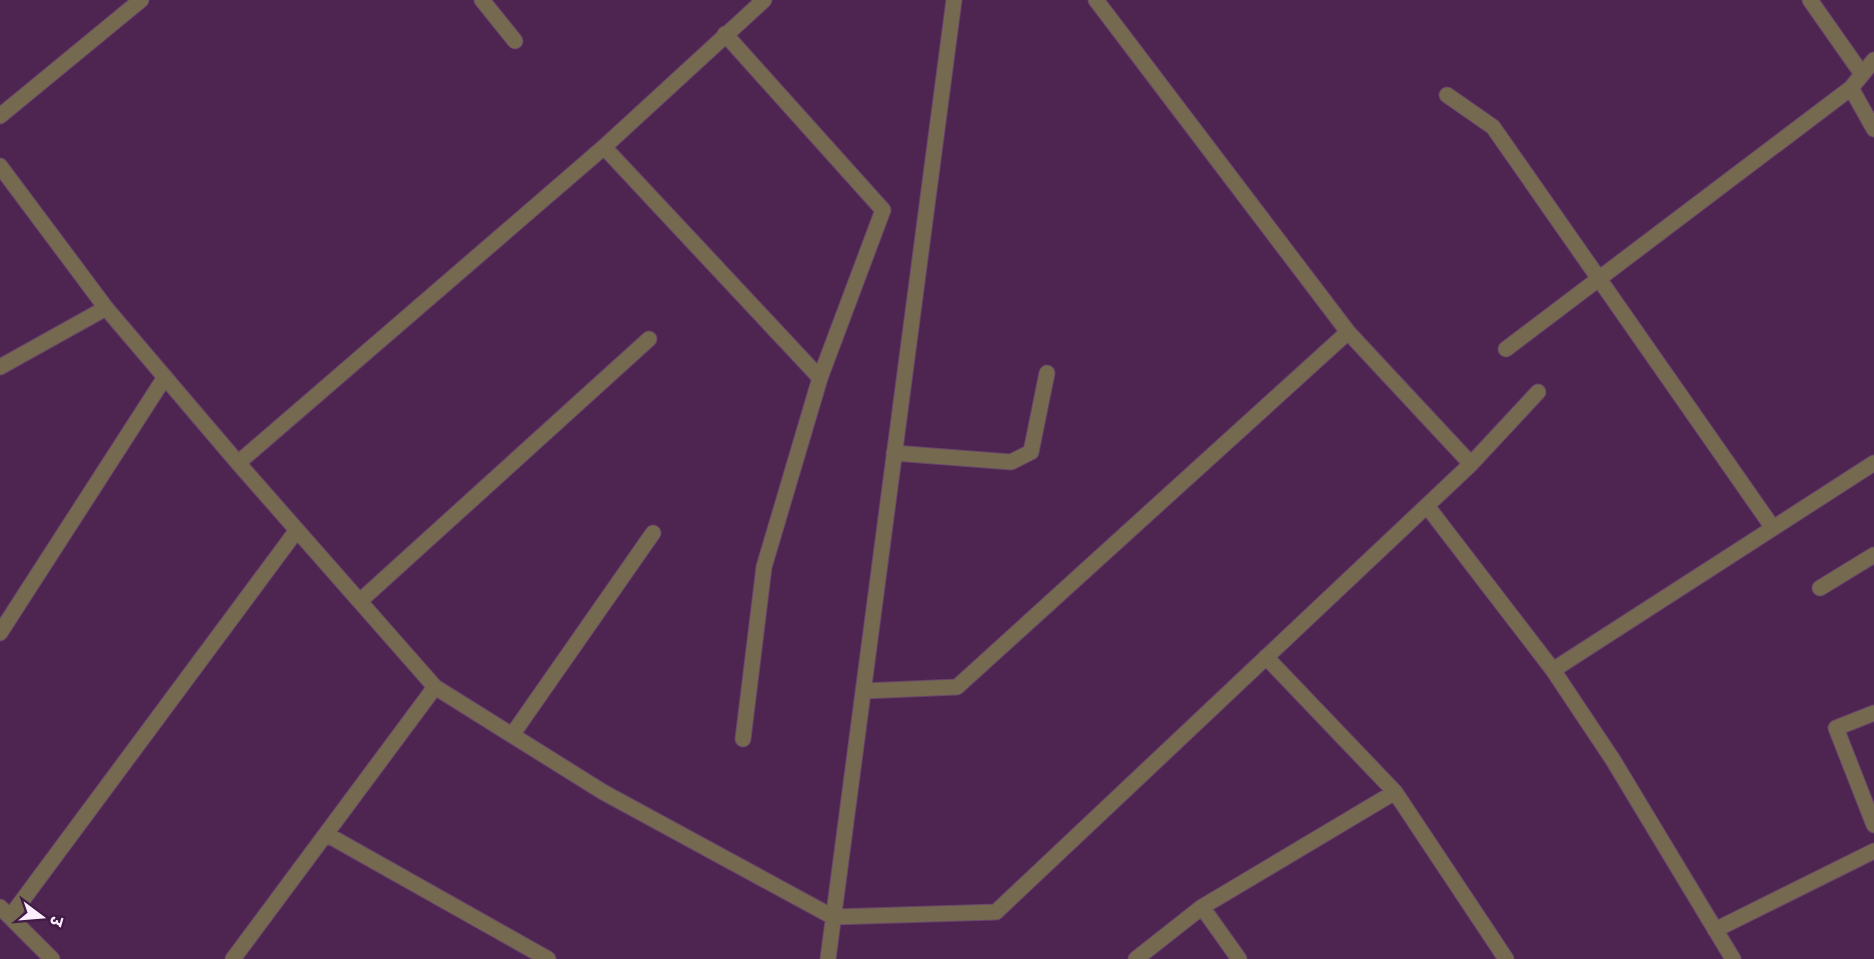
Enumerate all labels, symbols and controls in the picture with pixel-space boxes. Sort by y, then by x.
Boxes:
north arrow [12,887,72,947]
text: उ [43,913,69,929]

